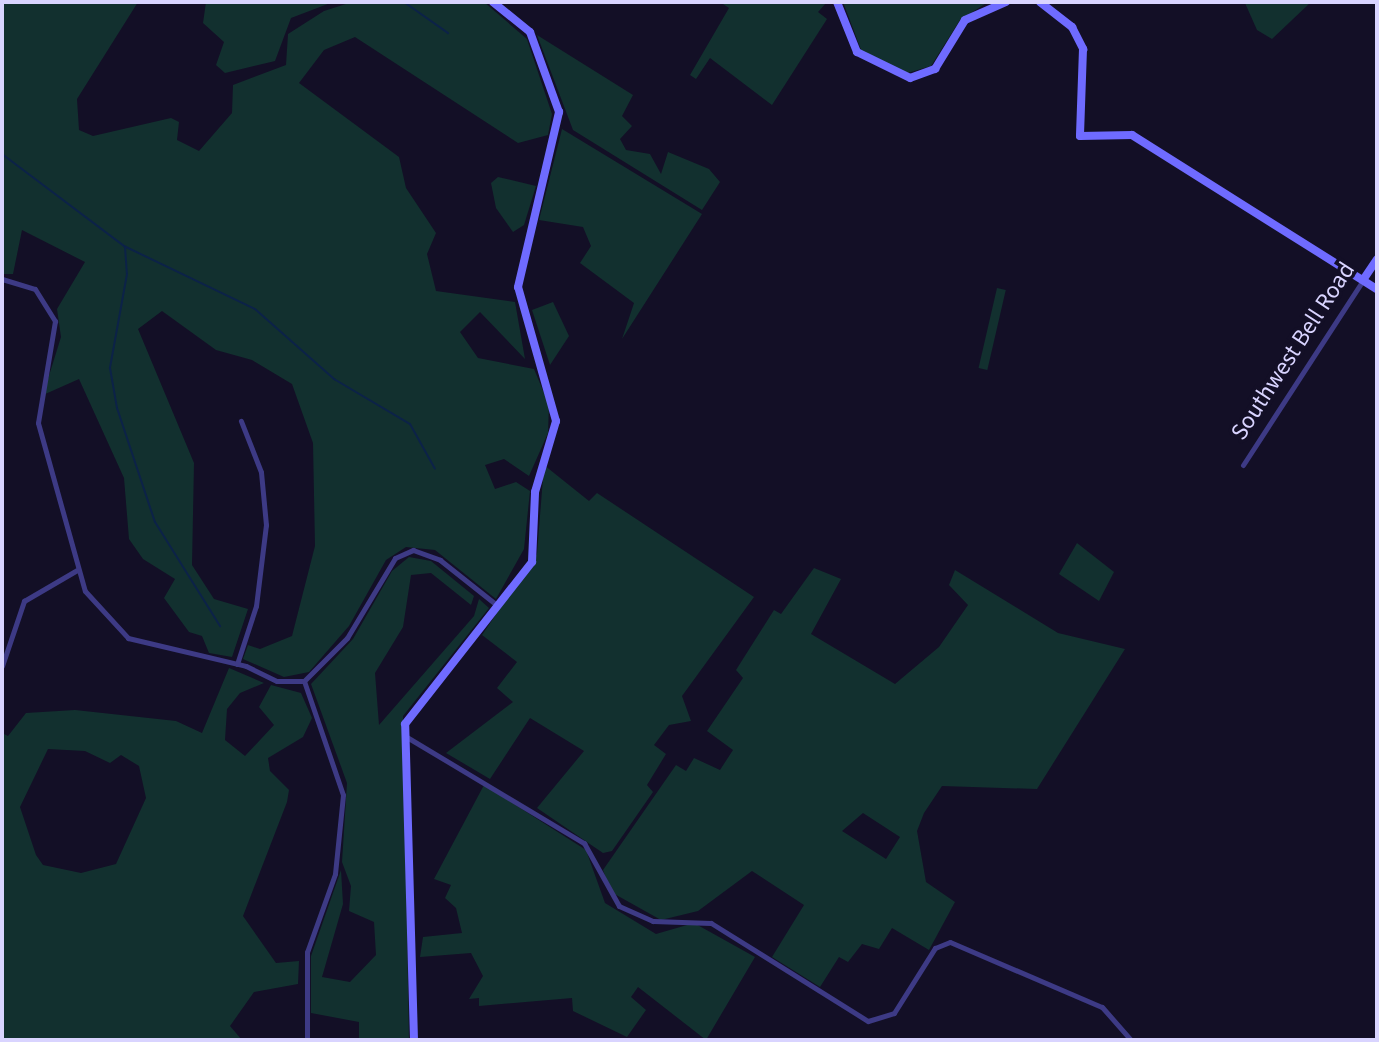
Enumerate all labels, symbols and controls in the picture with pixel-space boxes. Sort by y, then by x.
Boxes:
street label: Southwest Bell Road [1225,257,1361,445]

